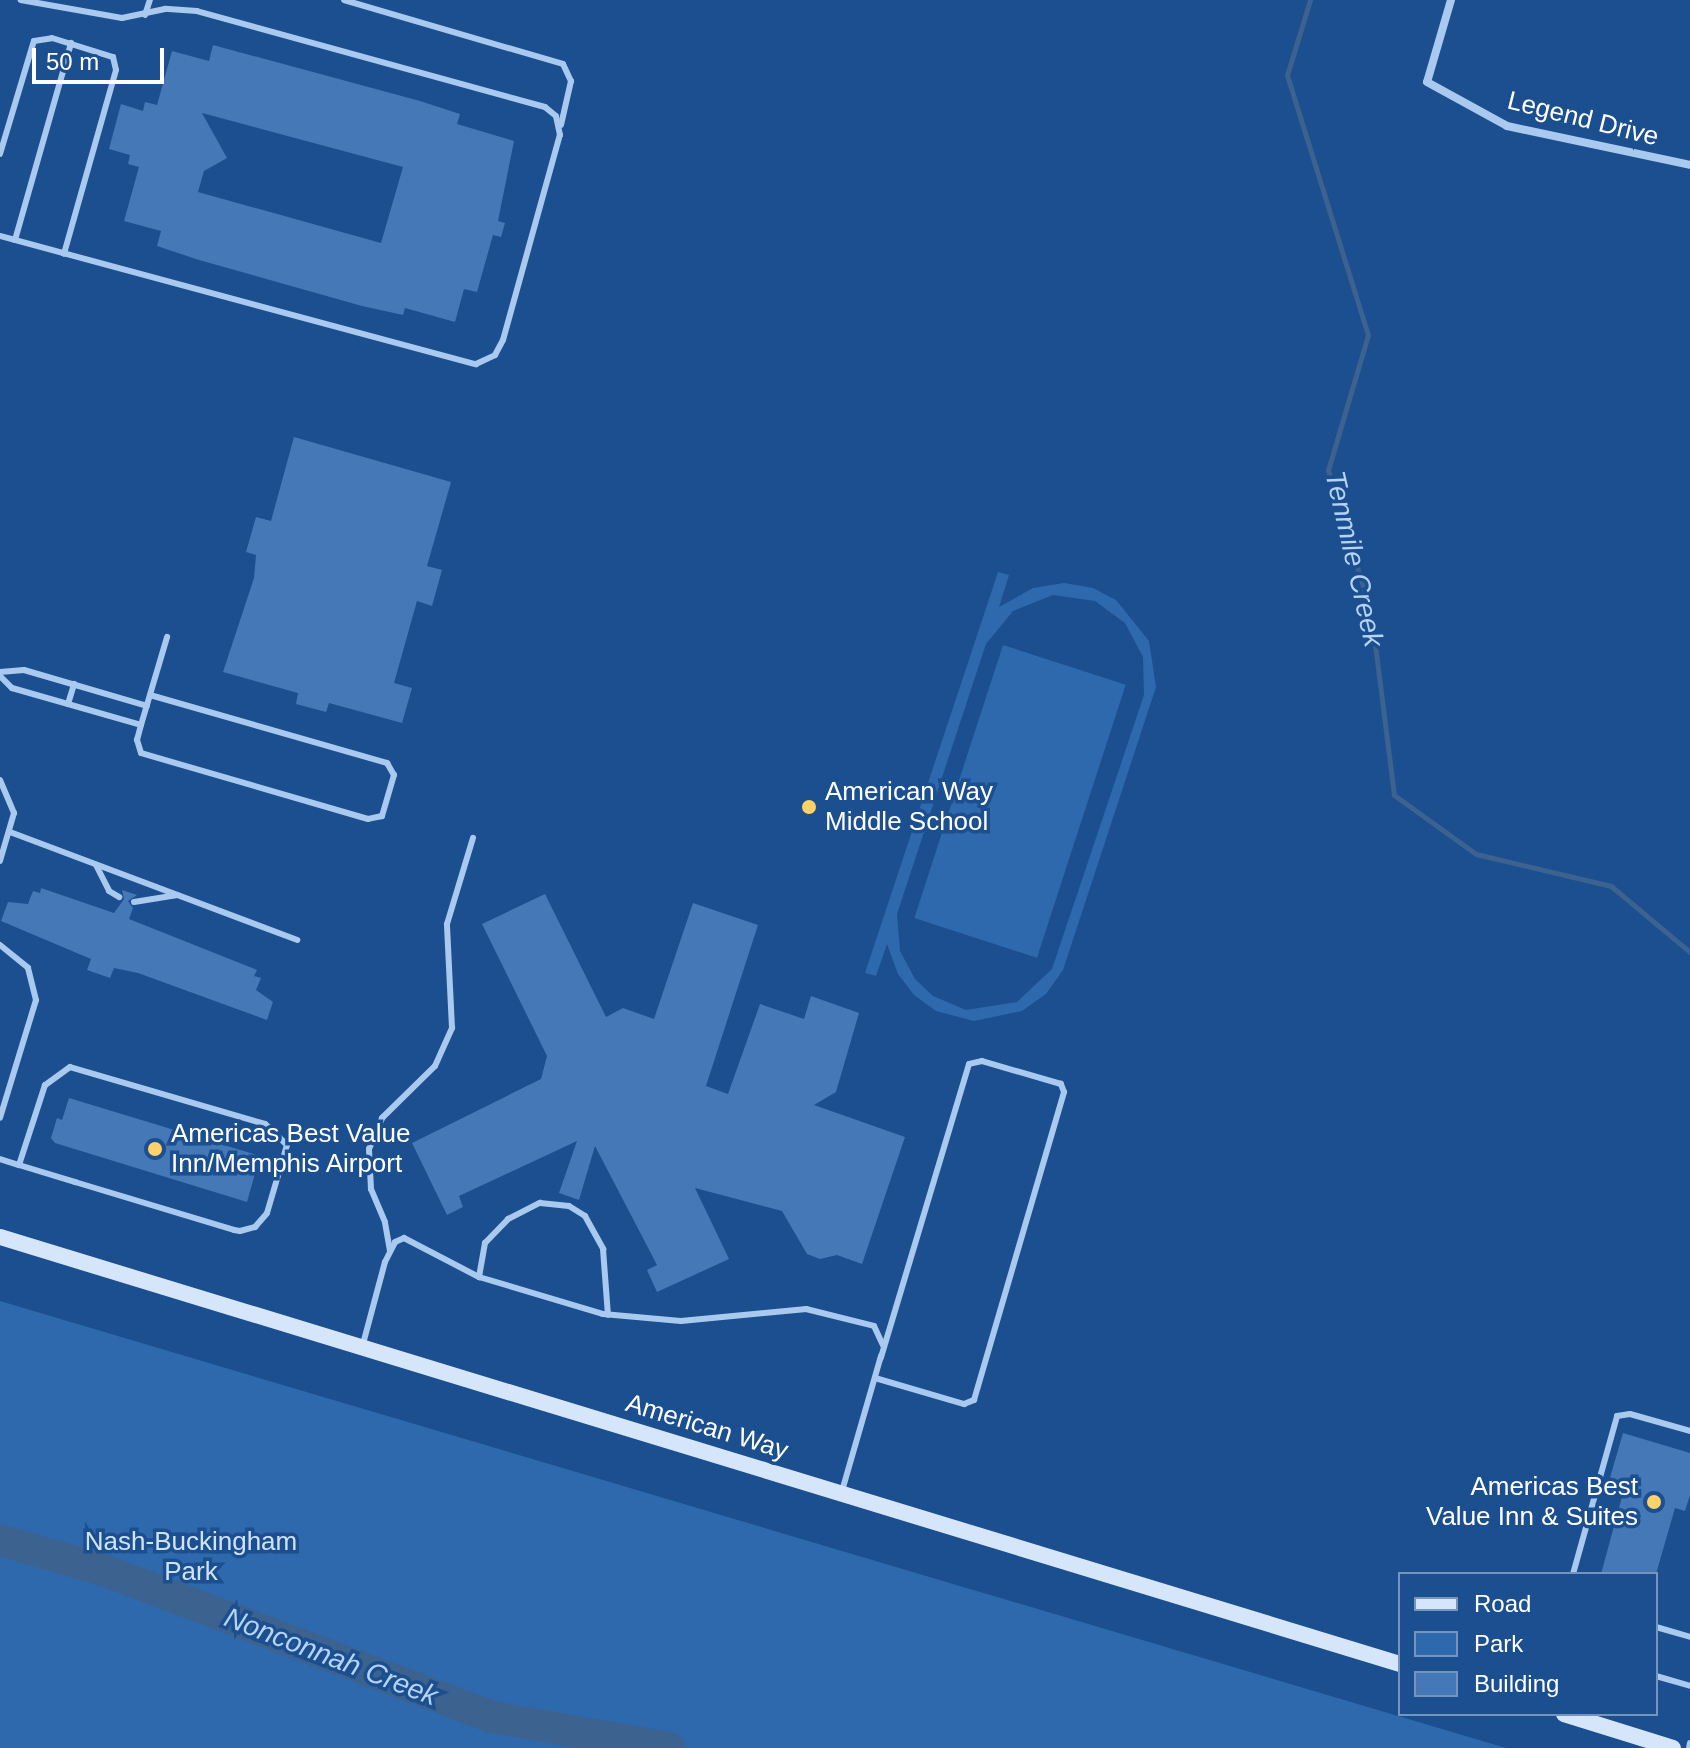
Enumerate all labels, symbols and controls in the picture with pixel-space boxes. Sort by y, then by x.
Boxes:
scale bar [36,32,168,82]
text: 50 m [46,48,99,75]
street label: Legend Drive [1504,85,1662,153]
water label: Tenmile Creek [1317,468,1391,650]
place label: American Way Middle School [825,776,993,838]
marker: American Way Middle School [800,798,818,816]
place label: Americas Best Value Inn/Memphis Airport [171,1118,410,1180]
marker: Americas Best Value Inn/Memphis Airport [146,1140,164,1158]
street label: American Way [622,1388,792,1466]
place label: Americas Best Value Inn & Suites [1426,1471,1638,1532]
marker: Americas Best Value Inn & Suites [1645,1493,1663,1511]
park label: Nash-Buckingham Park [85,1526,297,1588]
legend [1398,1572,1658,1716]
text: Road [1474,1590,1531,1617]
water label: Nonconnah Creek [220,1601,442,1713]
text: Park [1474,1630,1523,1657]
text: Building [1474,1670,1559,1697]

